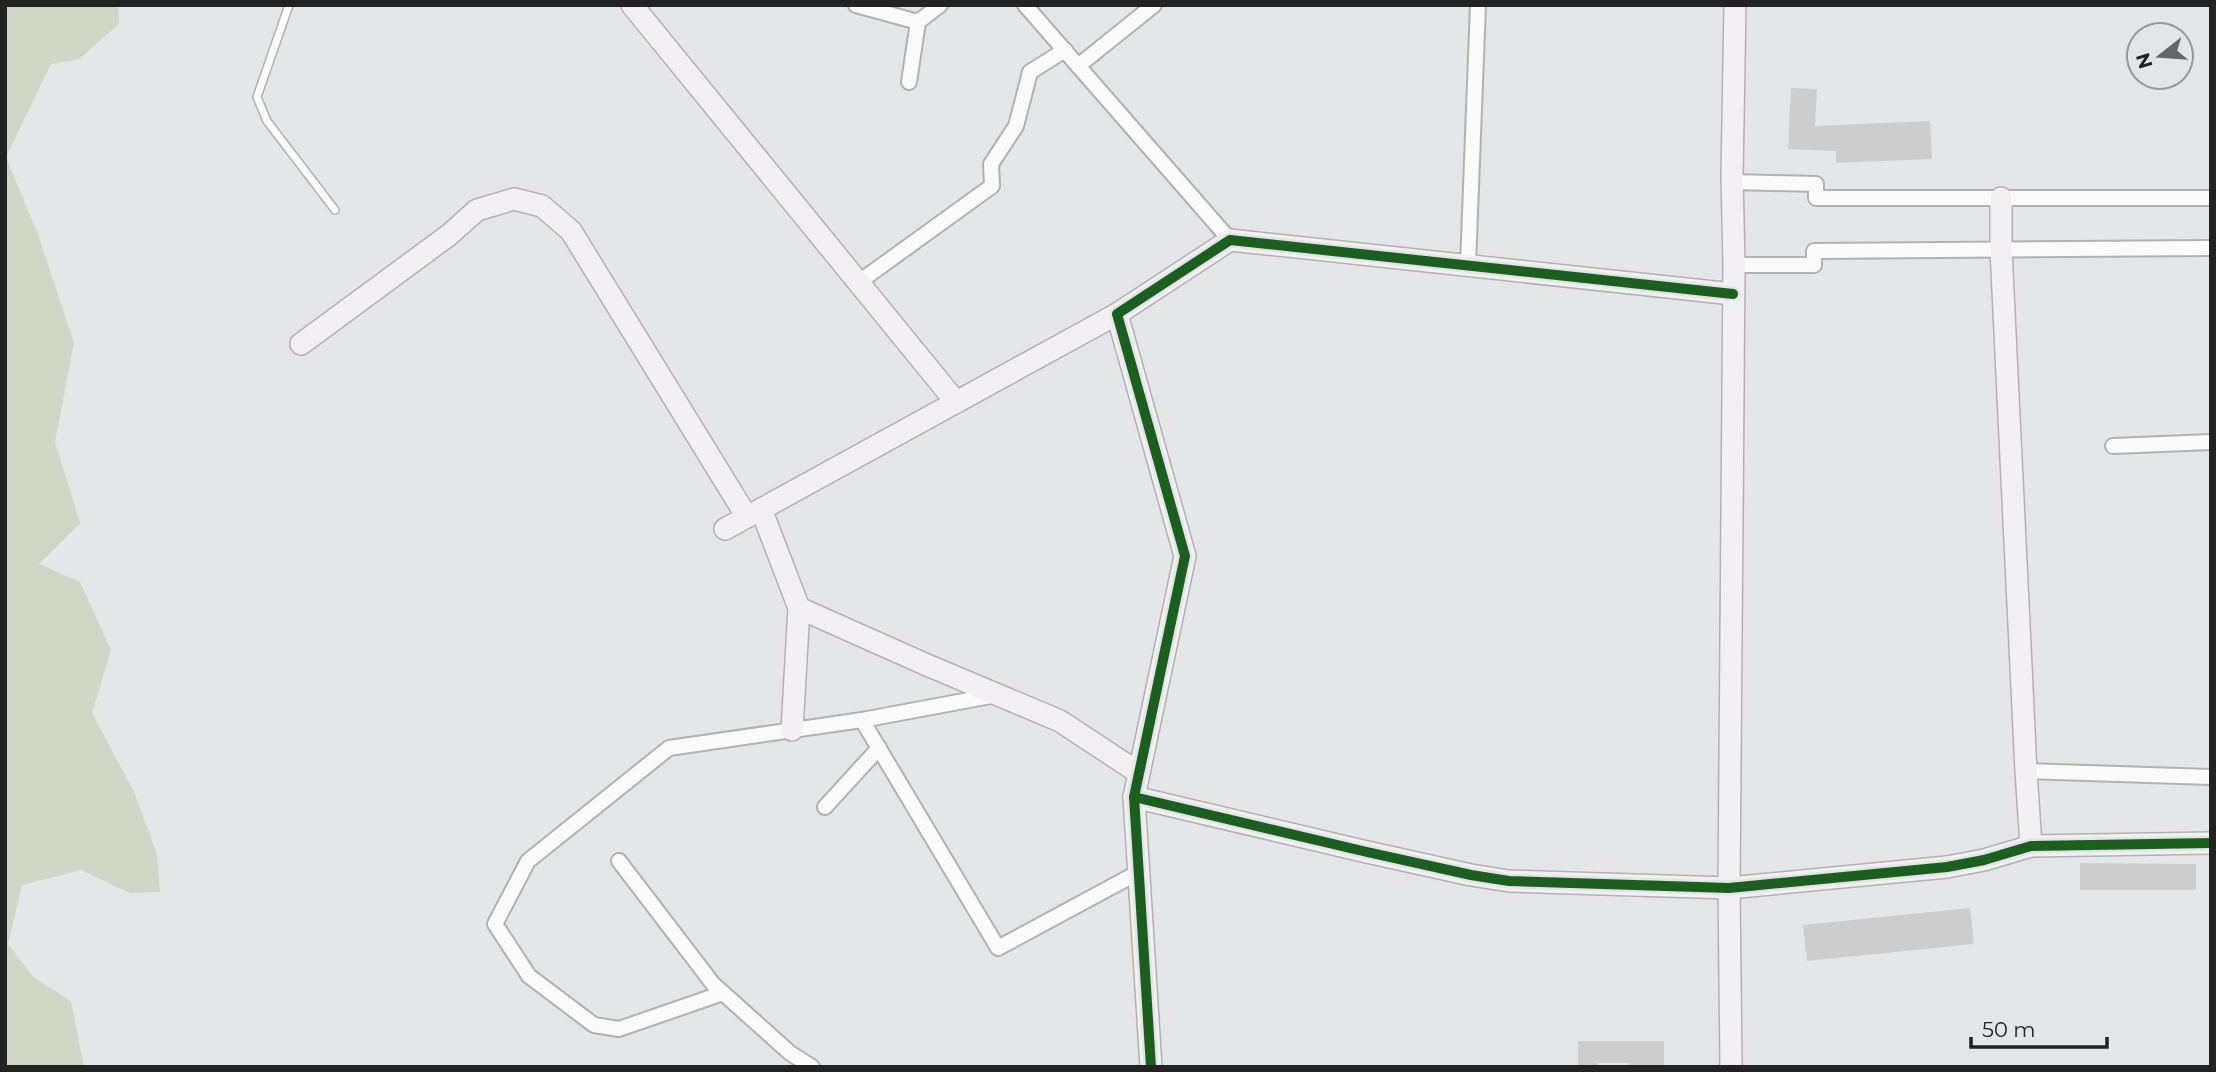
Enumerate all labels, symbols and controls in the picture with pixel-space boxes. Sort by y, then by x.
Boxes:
north arrow [2125,21,2195,91]
text: N [2131,50,2157,72]
scale bar [1971,1006,2108,1050]
text: 50 m [1982,1017,2036,1042]

